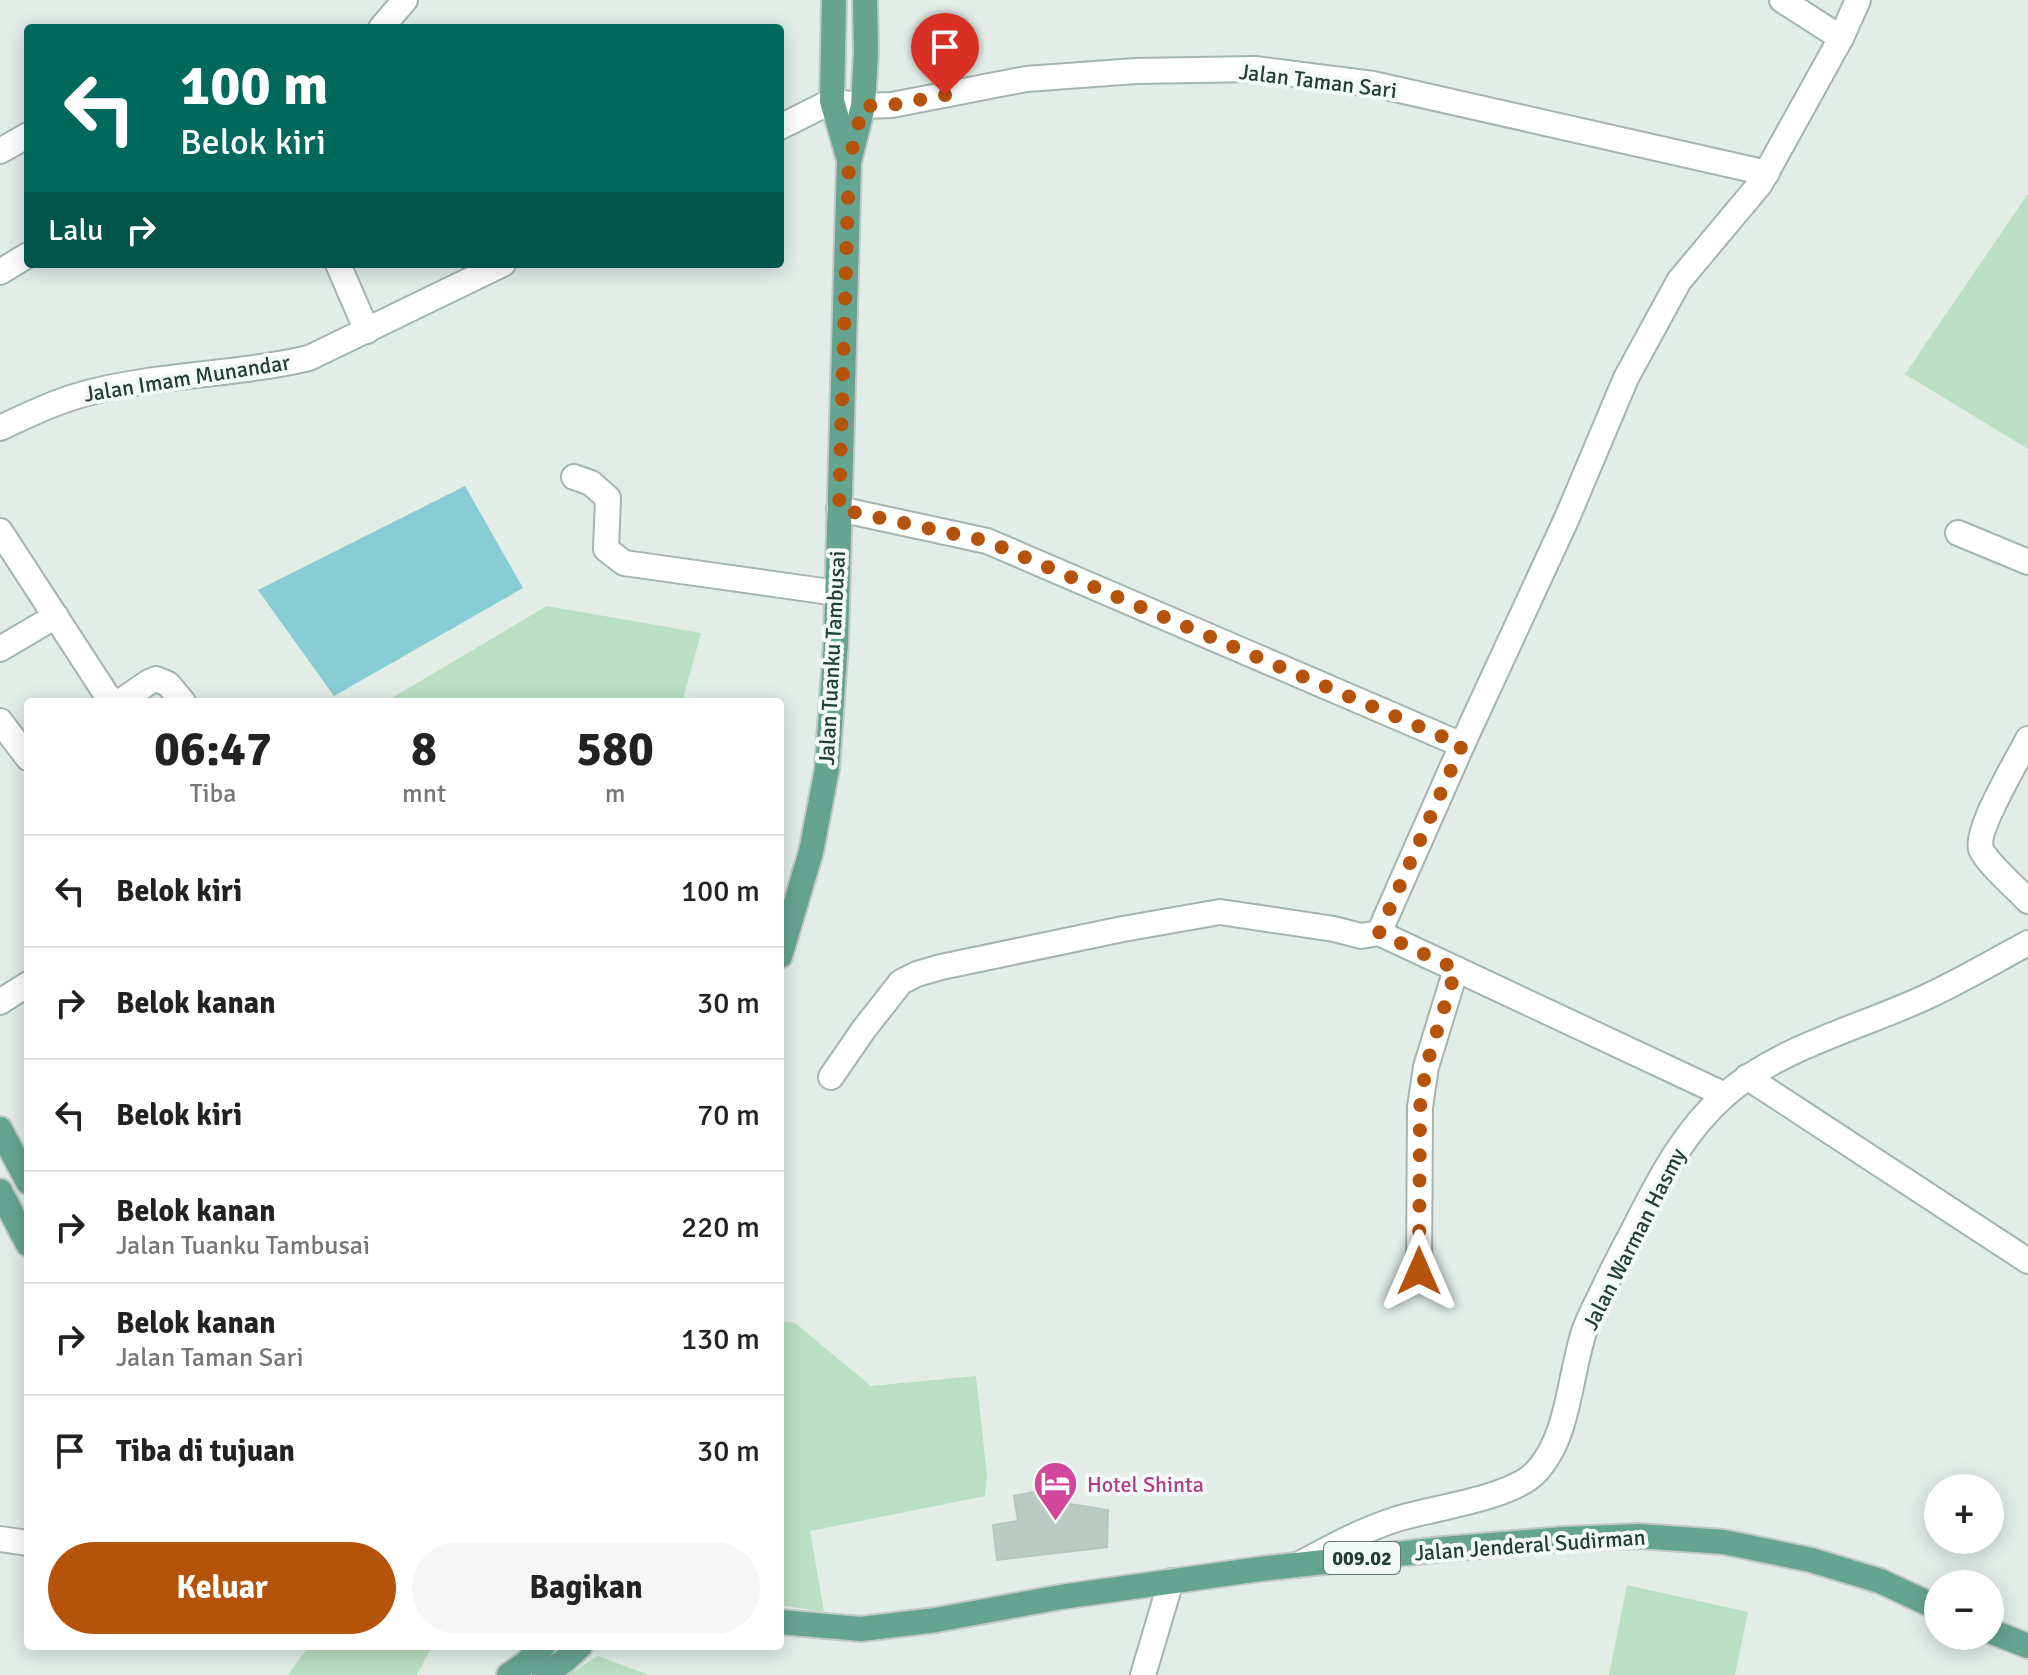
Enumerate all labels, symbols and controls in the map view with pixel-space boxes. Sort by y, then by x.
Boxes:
pin [911,13,979,95]
icon: arrive [923,25,967,69]
text: 100 m [180,51,328,120]
icon: left [48,56,152,160]
street label: Jalan Taman Sari [1238,58,1398,104]
text: Belok kiri [180,120,326,165]
icon: right [119,208,163,252]
text: Lalu [48,212,103,249]
street label: Jalan Imam Munandar [82,348,292,408]
street label: Jalan Tuanku Tambusai [813,550,851,766]
text: 06:47 [154,720,272,779]
text: 8 [411,720,437,779]
text: 580 [576,720,654,779]
text: Tiba [190,778,236,810]
text: mnt [402,778,446,810]
text: m [605,778,625,810]
icon: left [48,869,92,913]
text: Belok kiri [116,873,242,910]
text: 100 m [681,873,760,910]
icon: right [48,981,92,1025]
text: Belok kanan [116,985,276,1022]
text: 30 m [697,985,760,1022]
icon: left [48,1093,92,1137]
text: Belok kiri [116,1097,242,1134]
text: 70 m [697,1097,760,1134]
street label: Jalan Warman Hasmy [1576,1143,1692,1335]
text: Belok kanan [116,1193,276,1230]
icon: right [48,1205,92,1249]
text: 220 m [681,1209,760,1246]
position arrow [1377,1229,1461,1313]
text: Jalan Tuanku Tambusai [116,1230,370,1262]
text: Belok kanan [116,1305,276,1342]
icon: right [48,1317,92,1361]
text: 130 m [681,1321,760,1358]
text: Jalan Taman Sari [116,1342,303,1374]
icon: arrive [48,1429,92,1473]
text: Tiba di tujuan [116,1433,295,1470]
text: 30 m [697,1433,760,1470]
hotel icon: Hotel Shinta [1032,1460,1080,1523]
place label: Hotel Shinta [1087,1471,1204,1498]
map controls [1924,1474,2004,1650]
button: + [1924,1474,2004,1554]
street label: Jalan Jenderal Sudirman [1414,1523,1646,1567]
button: Keluar [48,1542,396,1634]
button: Bagikan [412,1542,760,1634]
road number: 009.02 [1324,1542,1400,1574]
button: − [1924,1570,2004,1650]

